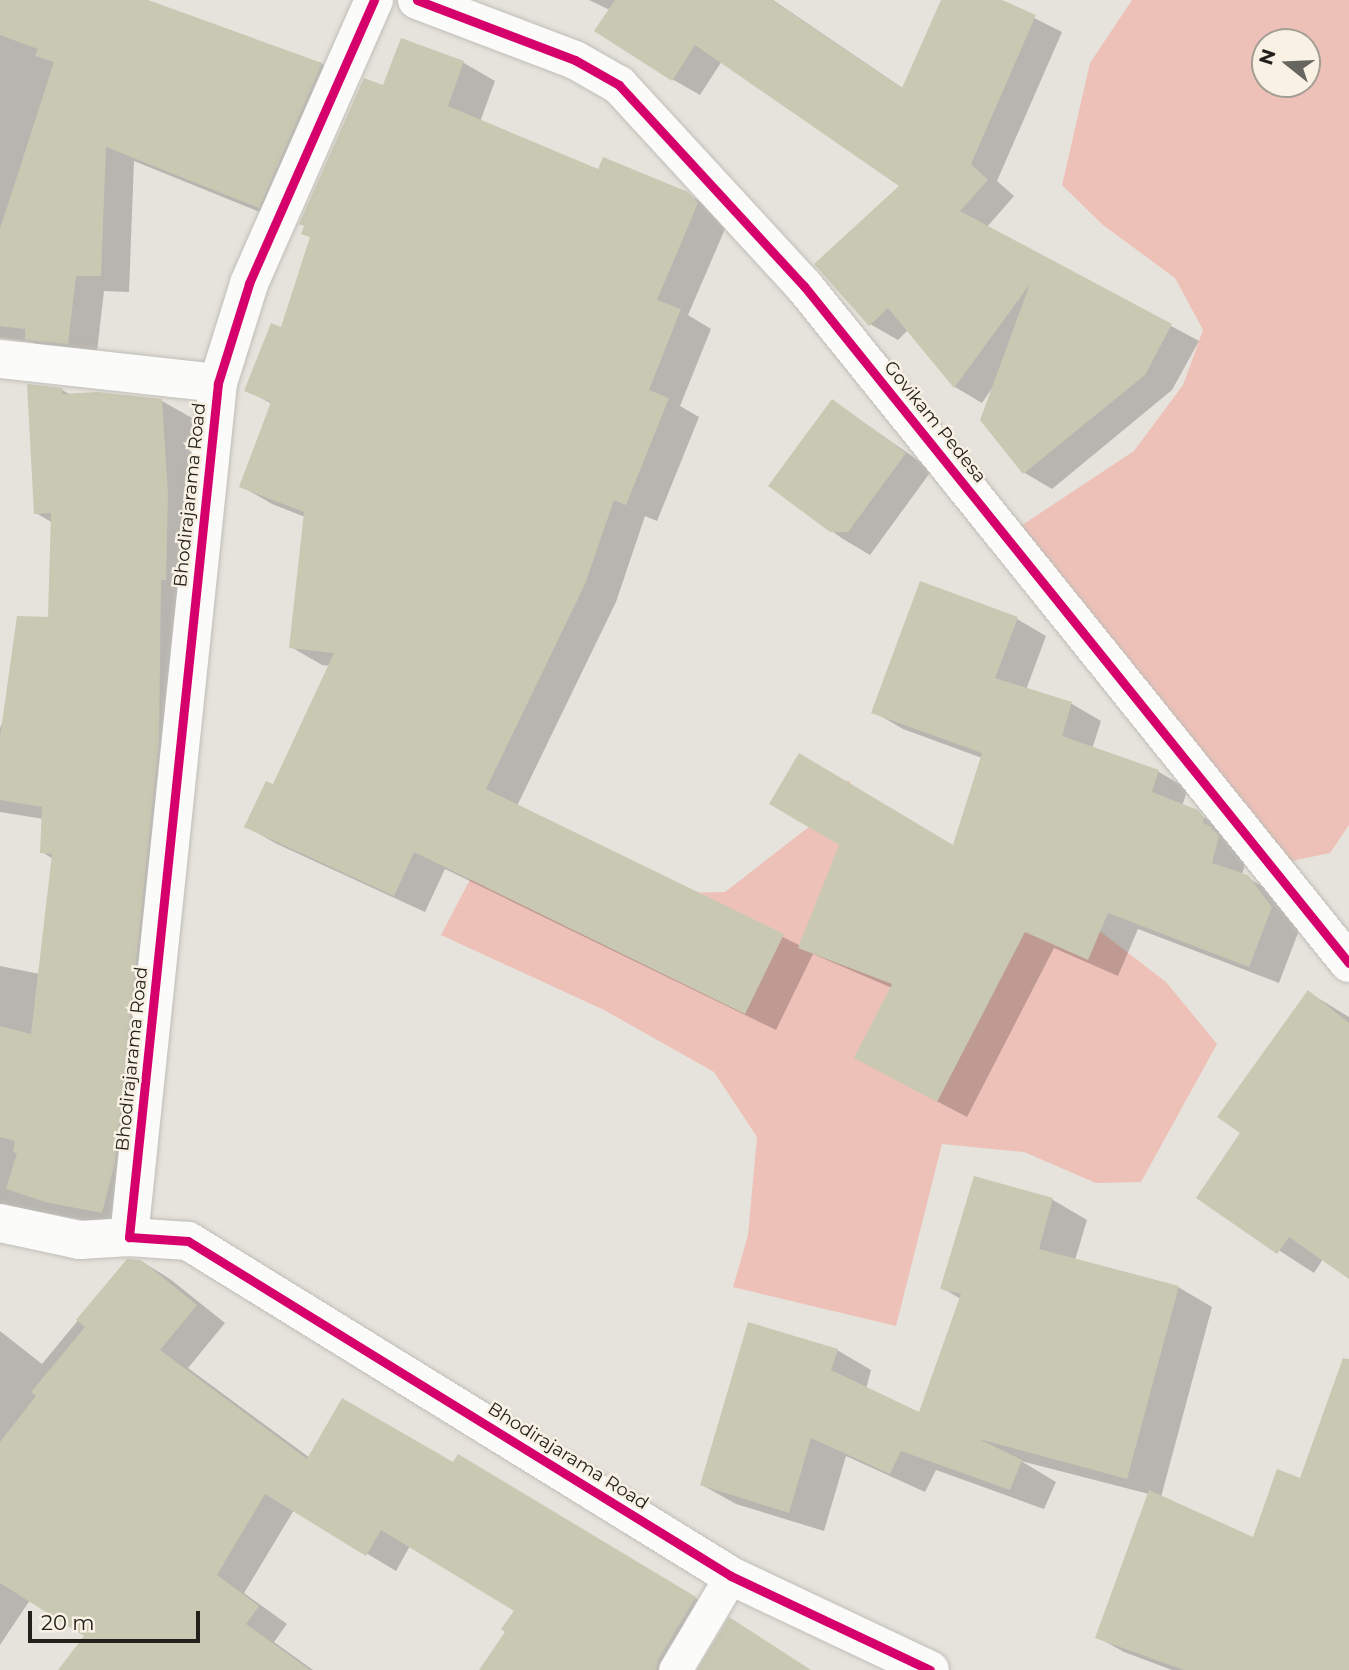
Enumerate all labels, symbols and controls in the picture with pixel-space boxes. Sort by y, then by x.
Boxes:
north arrow [1251,28,1321,98]
text: N [1254,46,1281,68]
street label: Govikam Pedesa [879,357,991,487]
street label: Bhodirajarama Road [170,402,210,588]
street label: Bhodirajarama Road [112,966,152,1152]
street label: Bhodirajarama Road [484,1398,652,1514]
scale bar [32,1596,203,1640]
text: 20 m [41,1610,95,1635]

